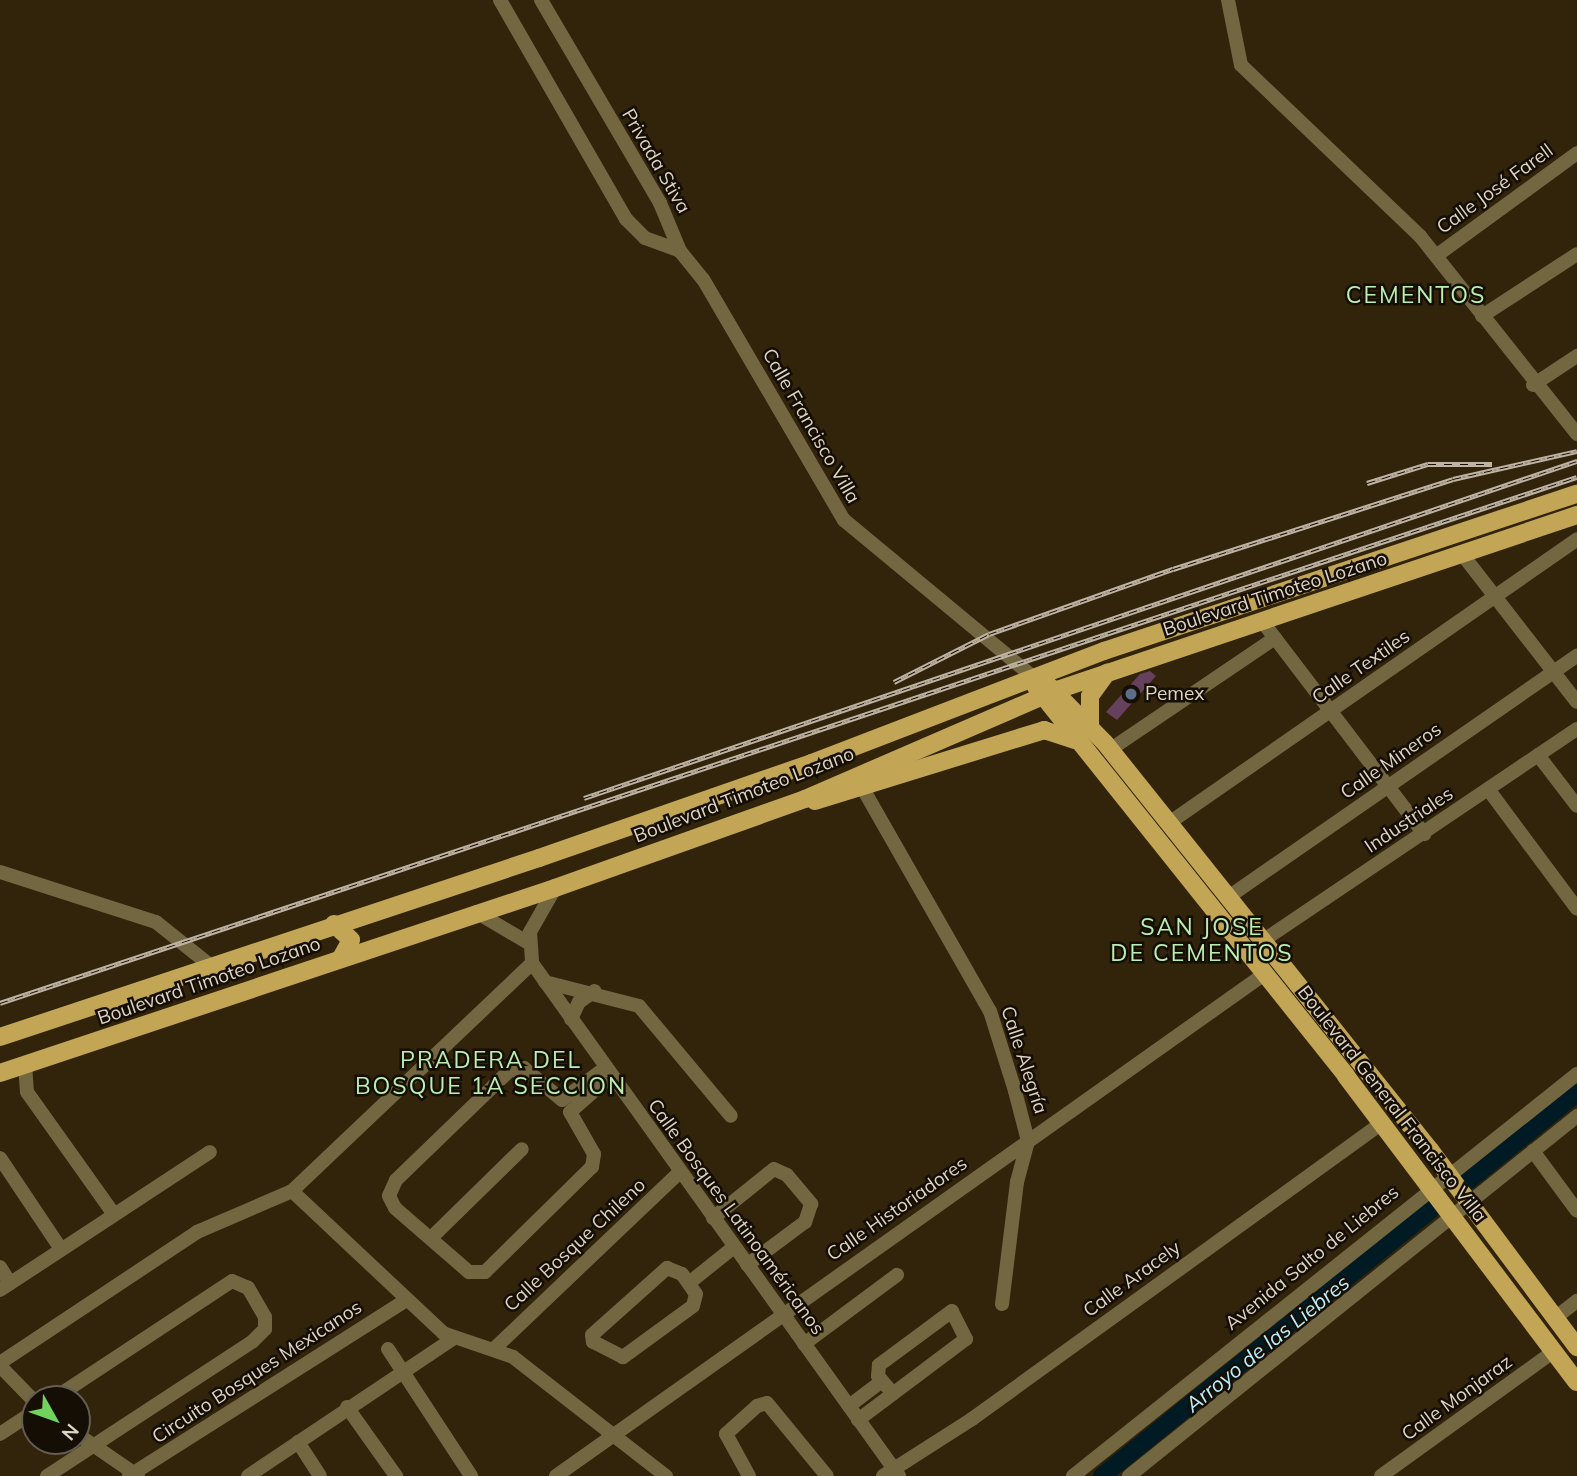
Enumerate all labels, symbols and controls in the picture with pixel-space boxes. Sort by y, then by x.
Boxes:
street label: Privada Stiva [617,105,695,217]
street label: Calle José Farell [1432,139,1558,239]
district label: CEMENTOS [1347,281,1485,309]
street label: Calle Francisco Villa [757,345,865,507]
street label: Boulevard Timoteo Lozano [1160,547,1390,641]
street label: Calle Textiles [1308,625,1414,709]
place label: Pemex [1145,683,1204,705]
marker: Pemex [1123,686,1139,702]
street label: Calle Mineros [1336,718,1446,804]
street label: Boulevard Timoteo Lozano [631,742,857,848]
street label: Industriales [1361,782,1457,858]
district label: SAN JOSE DE CEMENTOS [1112,913,1292,967]
street label: Boulevard Timoteo Lozano [95,932,323,1030]
street label: Boulevard General Francisco Villa [1293,981,1491,1227]
street label: Calle Alegría [996,1003,1052,1117]
district label: PRADERA DEL BOSQUE 1A SECCION [357,1046,625,1100]
street label: Calle Bosques Latinoaméricanos [643,1095,829,1339]
street label: Calle Historiadores [823,1152,971,1266]
street label: Calle Bosque Chileno [500,1174,650,1316]
street label: Avenida Salto de Liebres [1220,1181,1404,1335]
street label: Calle Aracely [1079,1236,1185,1322]
water label: Arroyo de las Liebres [1180,1269,1354,1417]
street label: Circuito Bosques Mexicanos [148,1296,366,1448]
street label: Calle Monjaraz [1397,1350,1517,1446]
north arrow [21,1385,91,1455]
text: N [57,1419,84,1445]

